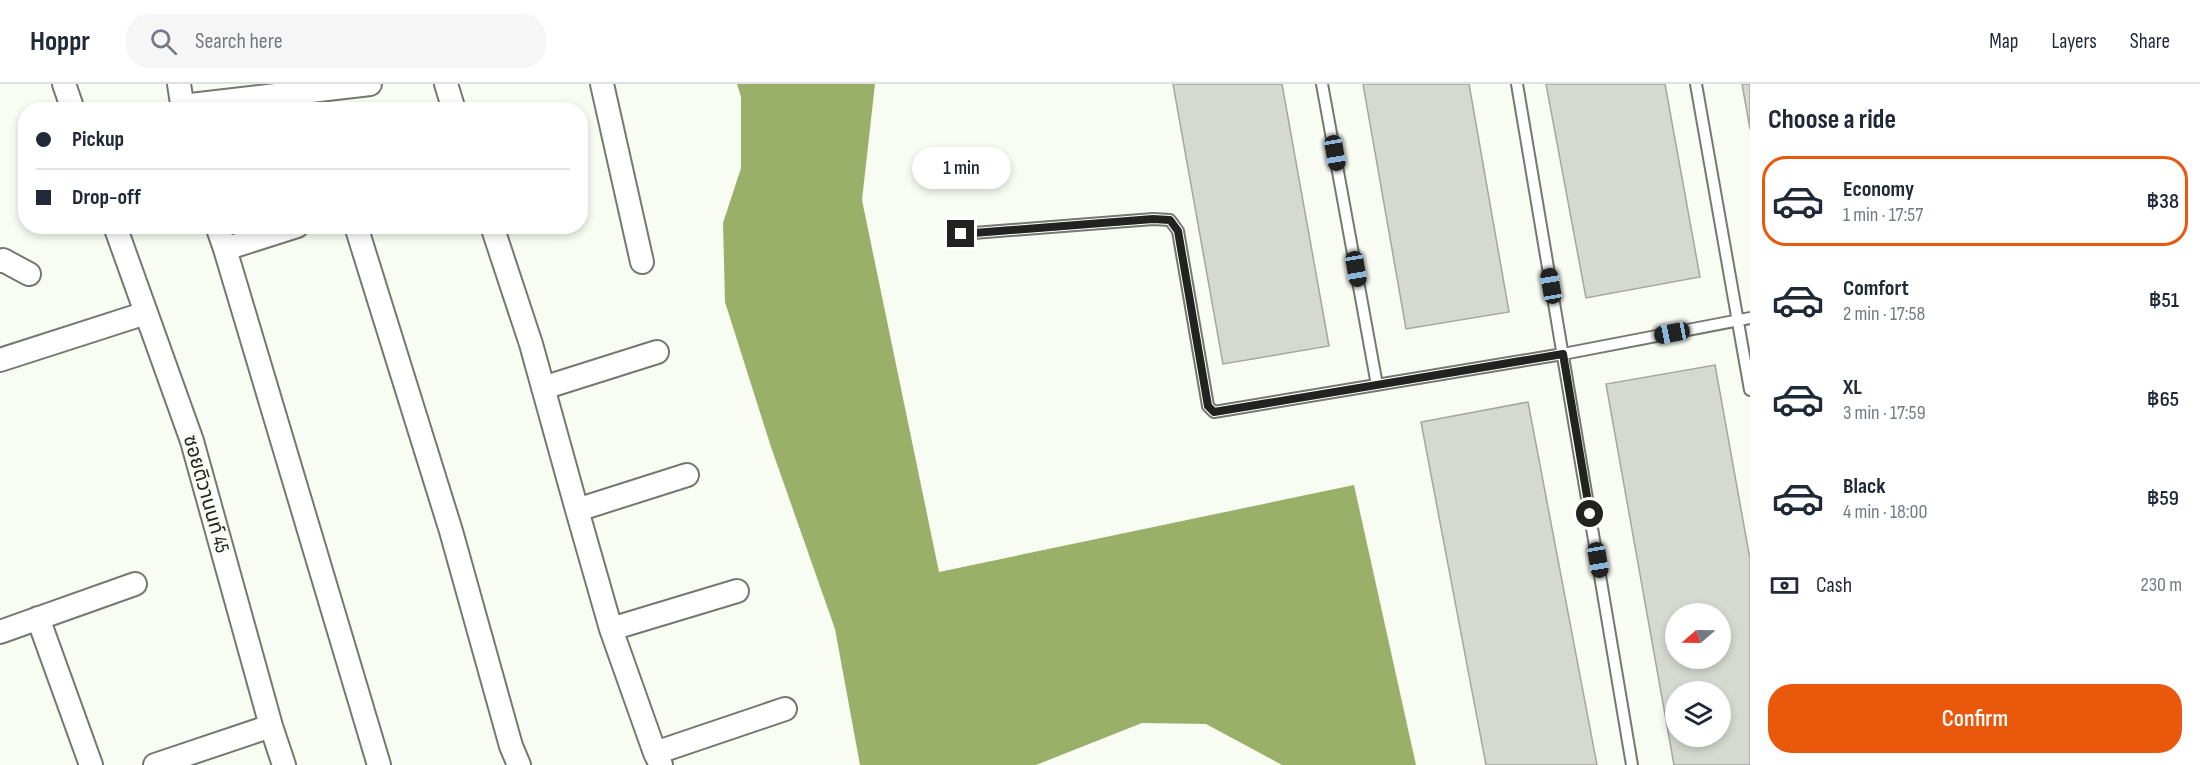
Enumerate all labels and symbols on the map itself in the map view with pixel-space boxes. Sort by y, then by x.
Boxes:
car [1323,134,1347,172]
callout: 1 min [912,147,1010,189]
route end [947,220,974,247]
car [1344,250,1368,288]
car [1539,267,1563,305]
car [1653,321,1691,345]
street label: ซอยติวานนท์ 45 [178,432,234,556]
route start [1576,500,1603,527]
car [1586,541,1610,579]
north arrow [1665,603,1731,669]

